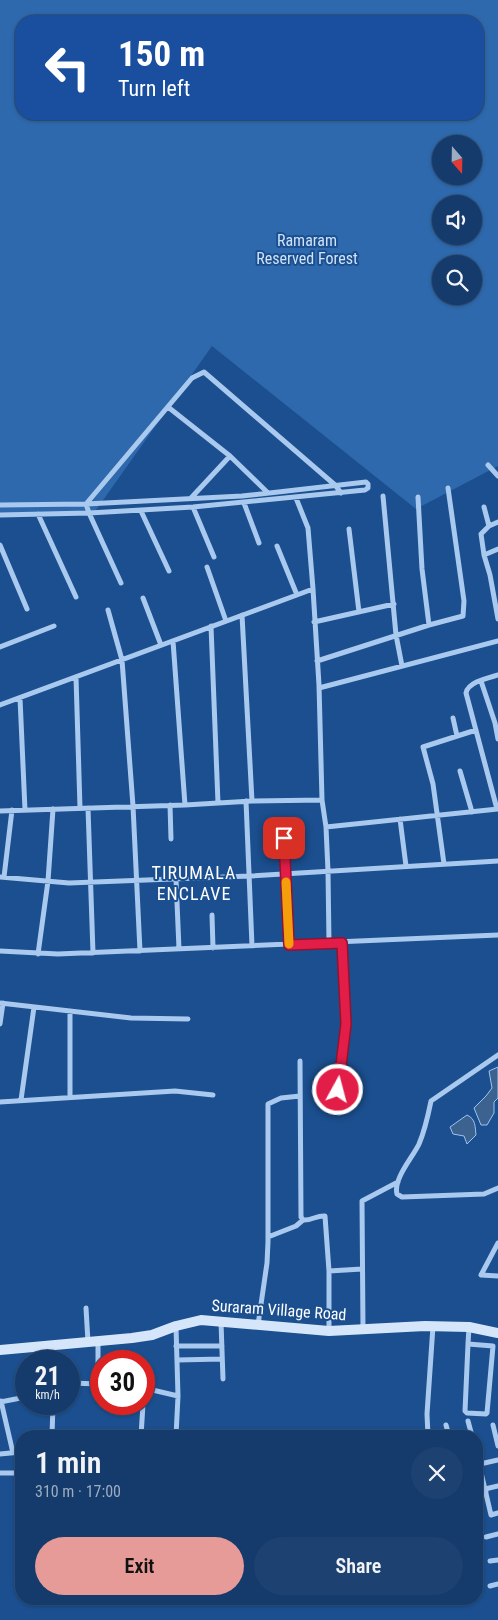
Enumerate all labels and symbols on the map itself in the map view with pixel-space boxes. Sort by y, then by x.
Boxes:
north arrow [432,135,482,185]
park label: Ramaram Reserved Forest [256,231,358,268]
pin [263,817,305,859]
district label: TIRUMALA ENCLAVE [152,862,236,904]
position arrow [311,1063,363,1115]
street label: Suraram Village Road [211,1296,347,1324]
speed limit sign: 30 [90,1350,155,1415]

